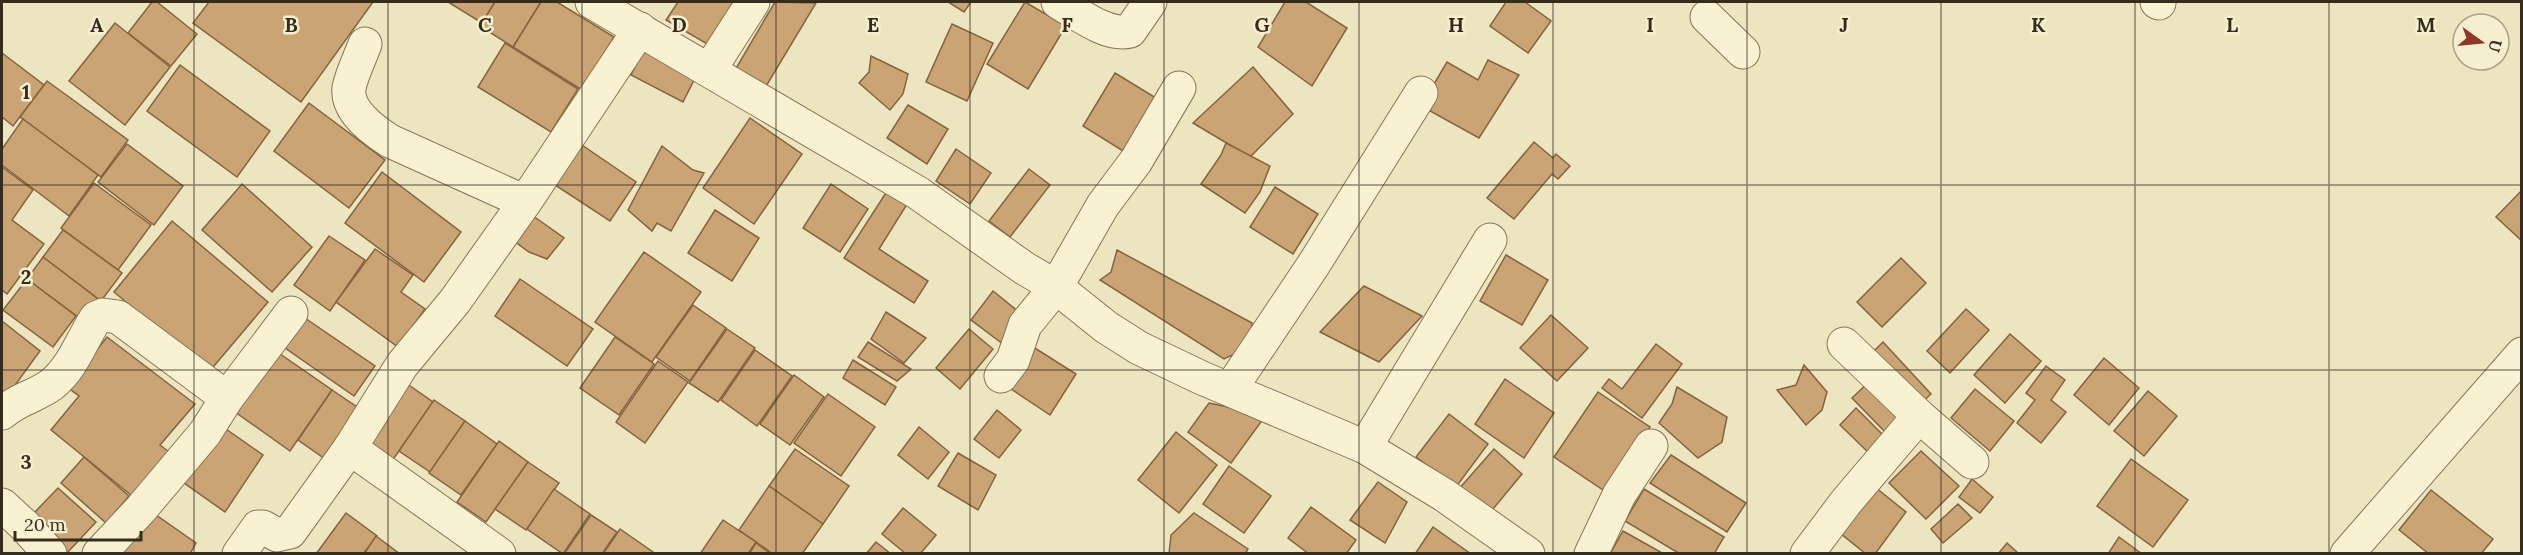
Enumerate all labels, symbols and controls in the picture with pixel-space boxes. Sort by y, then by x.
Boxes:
text: A [90,12,104,37]
text: B [284,12,298,37]
text: C [478,12,492,37]
text: D [671,12,687,37]
text: E [867,12,879,37]
text: F [1061,12,1073,37]
text: G [1254,12,1270,37]
text: H [1448,12,1464,37]
text: I [1646,12,1654,37]
text: J [1839,12,1849,37]
text: K [2031,12,2046,37]
text: L [2226,12,2238,37]
text: M [2416,12,2436,37]
north arrow [2451,12,2511,72]
text: U [2484,37,2507,54]
text: 1 [22,79,30,104]
text: 2 [21,264,31,289]
text: 3 [20,449,32,474]
scale bar [15,504,141,542]
text: 20 m [24,513,66,536]

